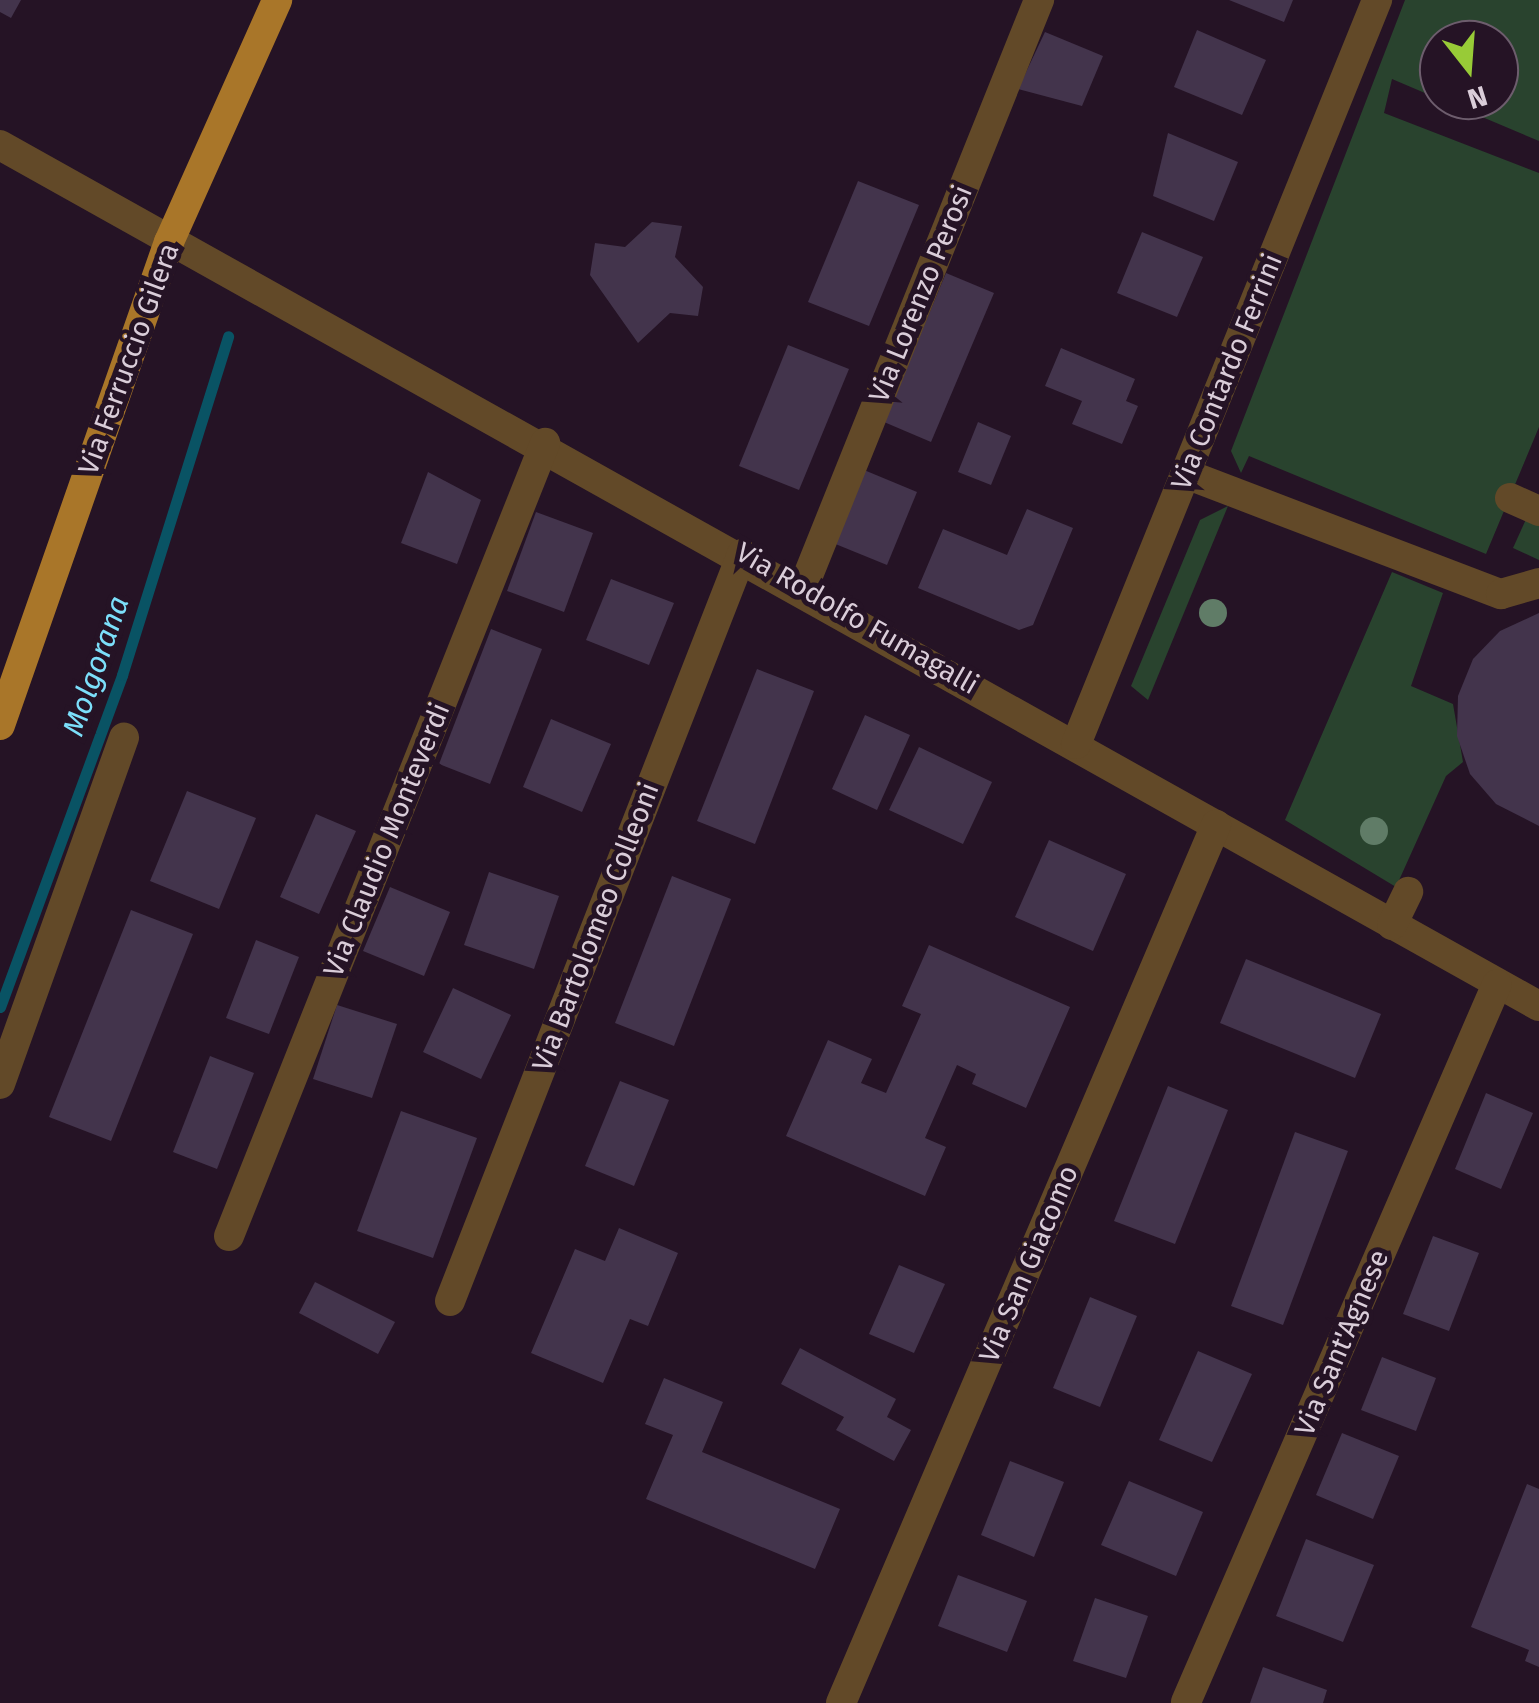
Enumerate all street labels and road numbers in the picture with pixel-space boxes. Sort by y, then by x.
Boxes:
street label: Via Lorenzo Perosi [862,181,980,407]
street label: Via Ferruccio Gilera [72,239,186,479]
street label: Via Contardo Ferrini [1164,249,1290,495]
street label: Via Rodolfo Fumagalli [730,536,984,702]
street label: Via Claudio Monteverdi [317,698,457,982]
street label: Via Bartolomeo Colleoni [525,778,667,1076]
street label: Via San Giacomo [972,1160,1086,1368]
street label: Via Sant'Agnese [1288,1245,1396,1441]

